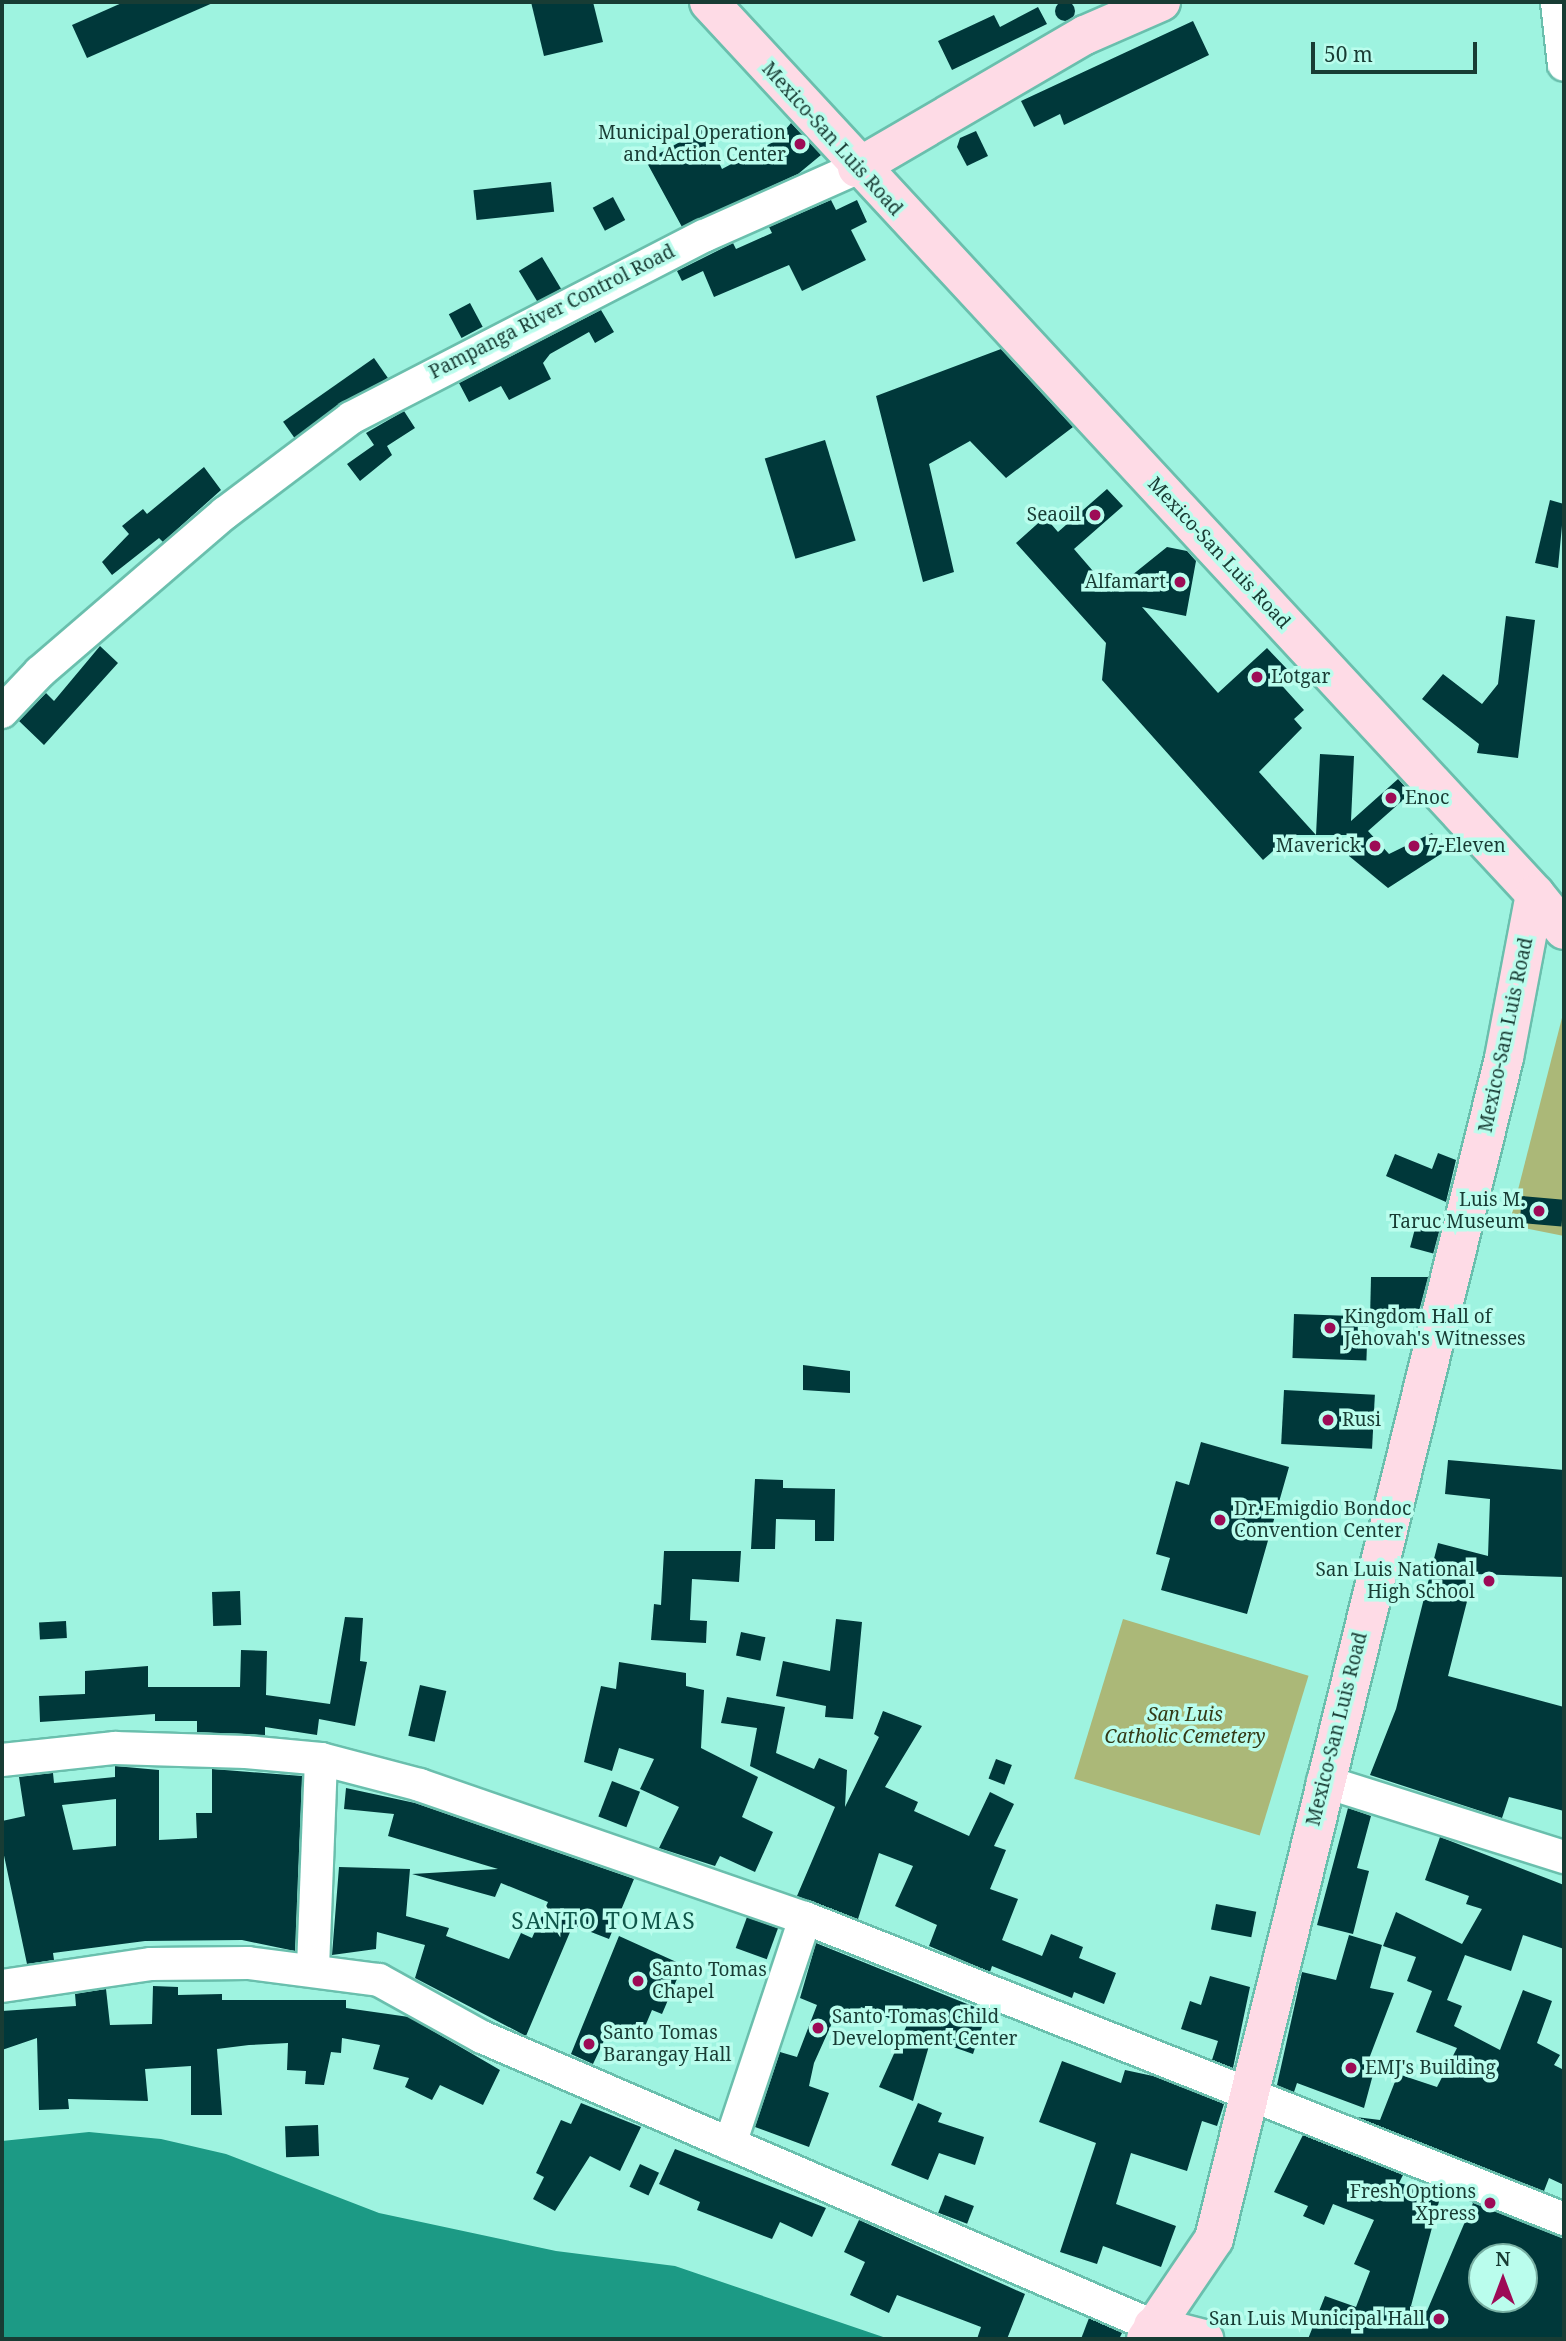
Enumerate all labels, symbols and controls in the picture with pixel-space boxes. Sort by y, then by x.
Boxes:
scale bar [1314,28,1480,72]
text: 50 m [1324,40,1373,68]
street label: Mexico-San Luis Road [757,58,907,220]
place label: Municipal Operation and Action Center [598,122,786,166]
marker: Municipal Operation and Action Center [792,136,808,152]
street label: Pampanga River Control Road [426,240,678,384]
street label: Mexico-San Luis Road [1143,473,1295,633]
place label: Seaoil [1027,504,1081,526]
marker: Seaoil [1087,507,1103,523]
place label: Alfamart [1085,571,1166,593]
marker: Alfamart [1172,574,1188,590]
place label: Lotgar [1271,666,1330,688]
marker: Lotgar [1249,669,1265,685]
place label: Enoc [1405,787,1449,809]
marker: Enoc [1383,790,1399,806]
place label: Maverick [1276,835,1361,857]
place label: 7-Eleven [1428,835,1506,857]
marker: Maverick [1367,838,1383,854]
marker: 7-Eleven [1406,838,1422,854]
street label: Mexico-San Luis Road [1474,935,1538,1135]
place label: Luis M. Taruc Museum [1389,1189,1525,1233]
marker: Luis M. Taruc Museum [1531,1203,1547,1219]
place label: Kingdom Hall of Jehovah's Witnesses [1344,1306,1526,1350]
marker: Kingdom Hall of Jehovah's Witnesses [1322,1320,1338,1336]
place label: Rusi [1342,1409,1381,1431]
marker: Rusi [1320,1412,1336,1428]
place label: Dr. Emigdio Bondoc Convention Center [1234,1498,1411,1542]
marker: Dr. Emigdio Bondoc Convention Center [1212,1512,1228,1528]
place label: San Luis National High School [1316,1559,1475,1603]
marker: San Luis National High School [1481,1573,1497,1589]
street label: Mexico-San Luis Road [1302,1630,1372,1828]
park label: San Luis Catholic Cemetery [1105,1704,1265,1748]
district label: SANTO TOMAS [513,1906,695,1934]
place label: Santo Tomas Chapel [652,1959,767,2003]
marker: Santo Tomas Chapel [630,1973,646,1989]
place label: Santo Tomas Child Development Center [832,2006,1018,2050]
marker: Santo Tomas Child Development Center [810,2020,826,2036]
place label: Santo Tomas Barangay Hall [603,2022,731,2066]
marker: Santo Tomas Barangay Hall [581,2036,597,2052]
place label: EMJ's Building [1365,2057,1496,2079]
marker: EMJ's Building [1343,2060,1359,2076]
place label: Fresh Options Xpress [1350,2181,1476,2225]
marker: Fresh Options Xpress [1482,2195,1498,2211]
north arrow [1468,2243,1538,2313]
text: N [1496,2246,1510,2272]
place label: San Luis Municipal Hall [1209,2308,1425,2330]
marker: San Luis Municipal Hall [1431,2311,1447,2327]

